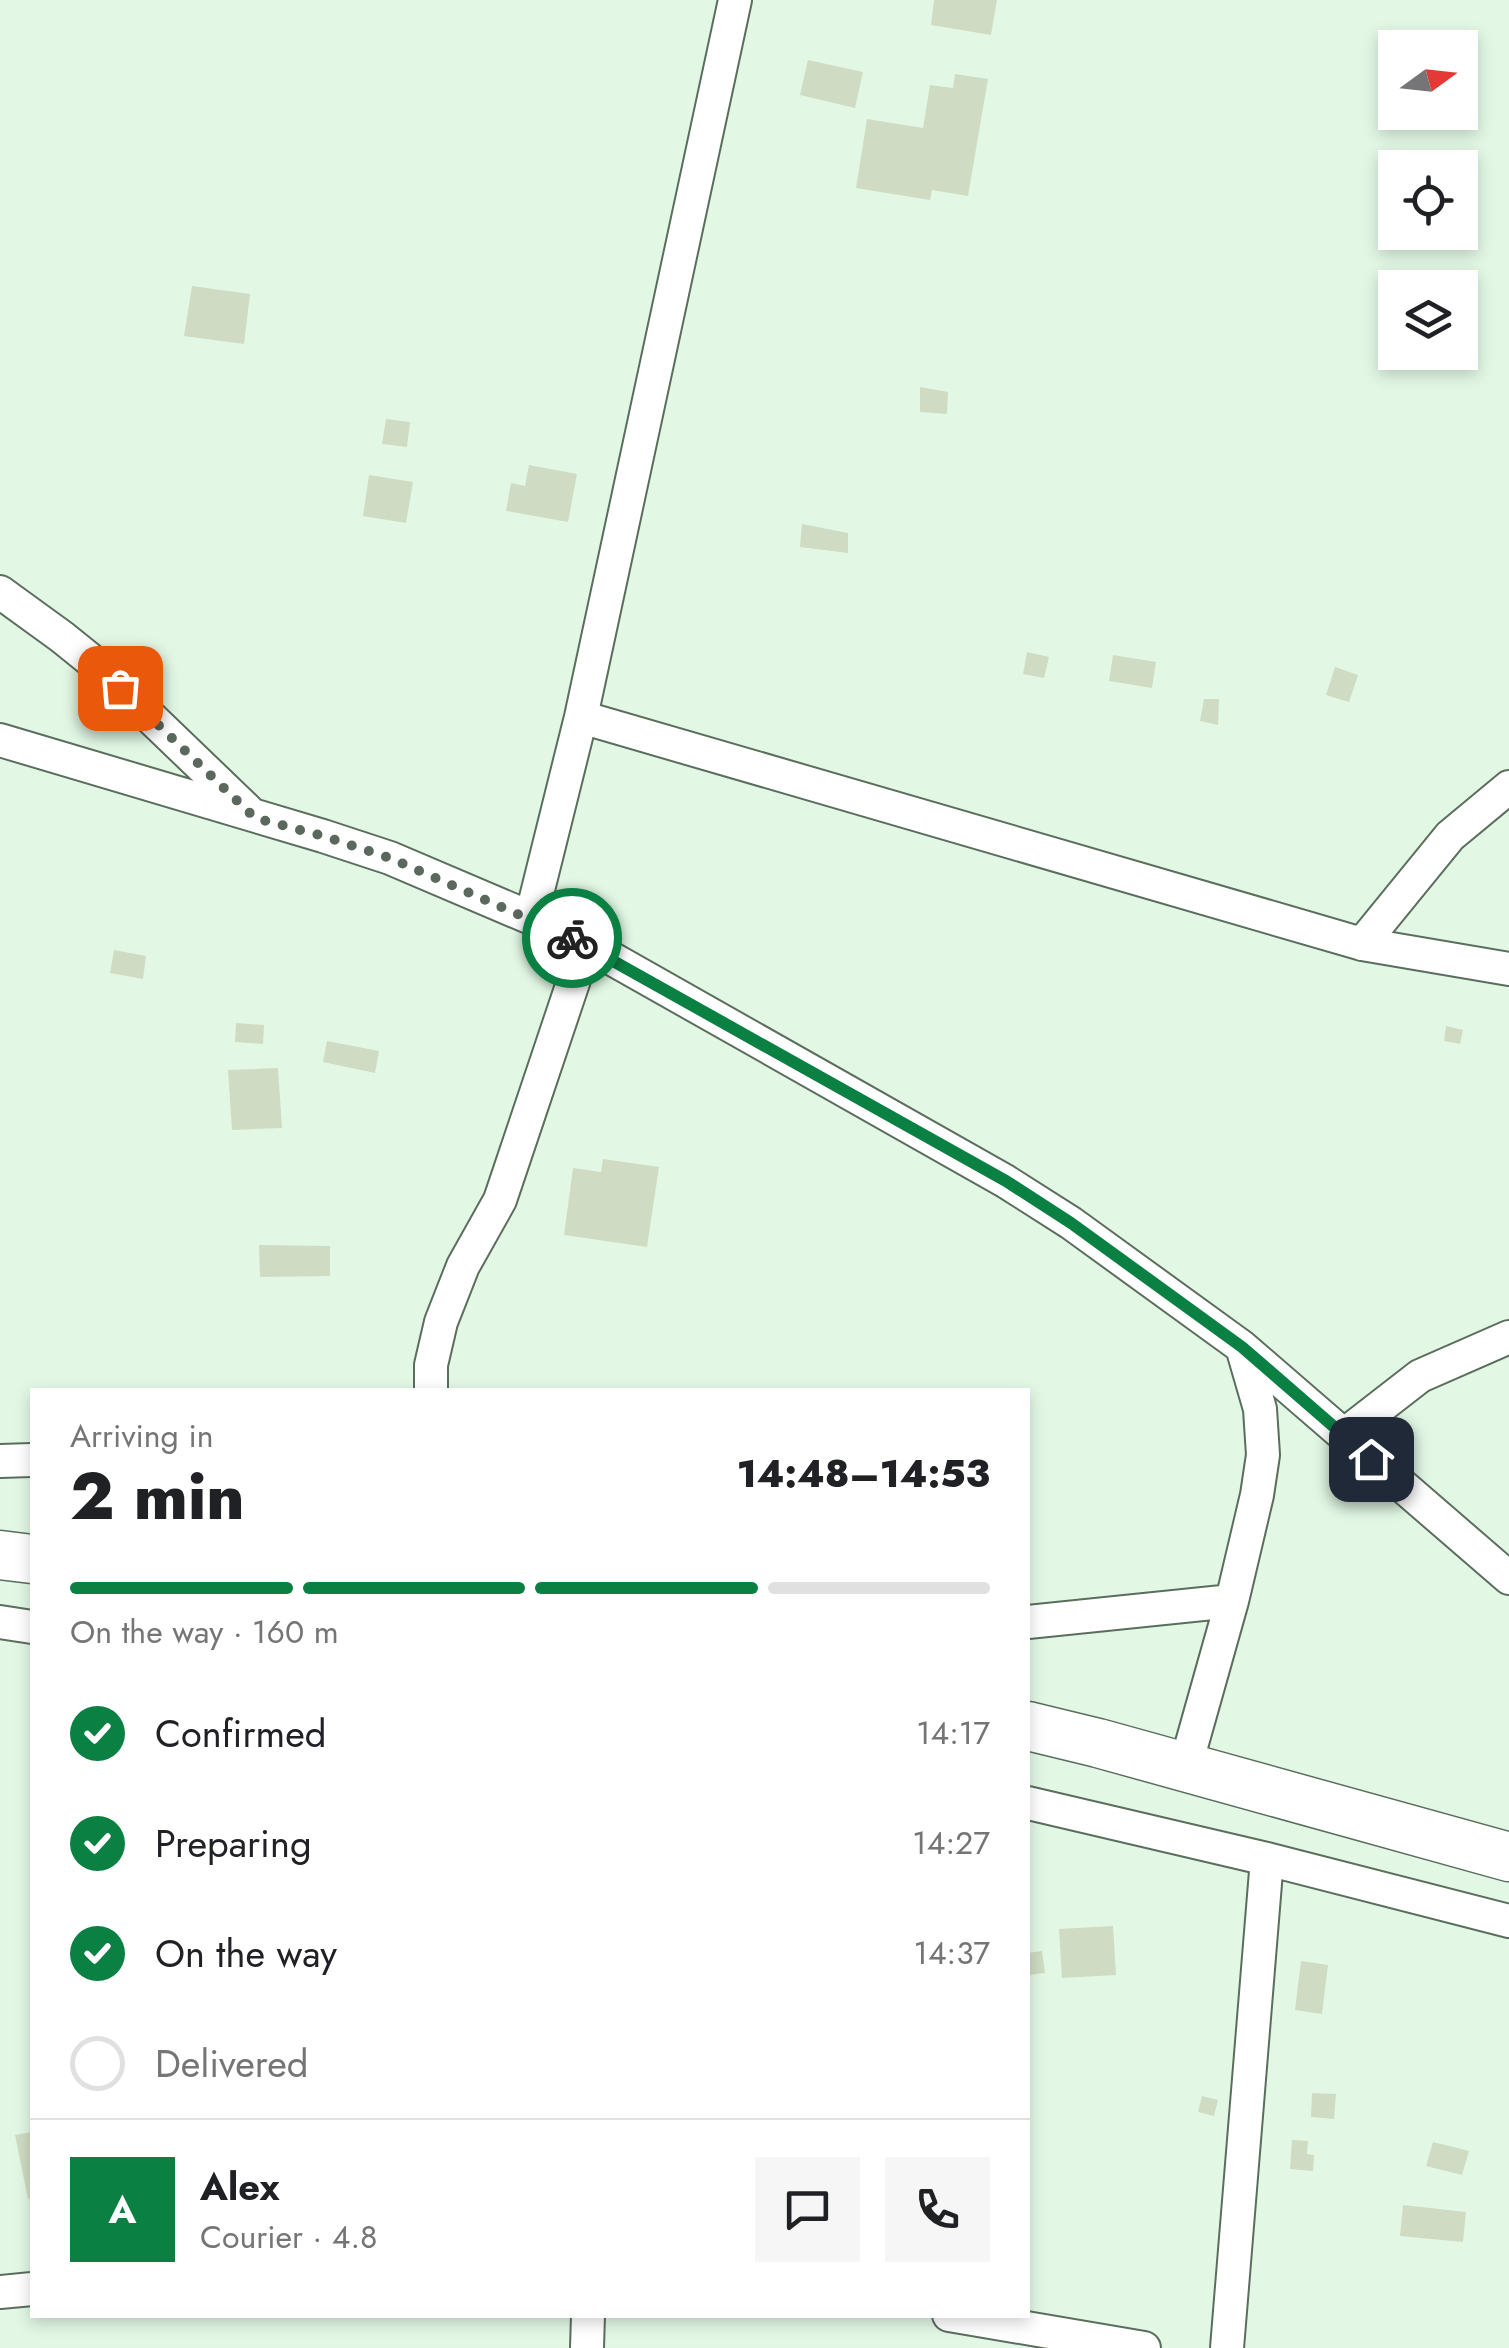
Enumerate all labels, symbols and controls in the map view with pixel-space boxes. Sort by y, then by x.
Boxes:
north arrow [1378,30,1478,130]
map controls [1378,30,1478,370]
button: locate [1378,150,1478,250]
button: layers [1378,270,1478,370]
pin [78,646,163,731]
icon: bag [93,661,148,716]
courier [522,888,622,988]
icon: bike [545,911,600,966]
text: Arriving in [70,1413,214,1459]
pin [1329,1417,1414,1502]
icon: home [1344,1432,1399,1487]
text: 14:48–14:53 [737,1446,990,1501]
text: 2 min [70,1449,245,1543]
text: On the way · 160 m [70,1609,339,1655]
icon: check [70,1706,125,1761]
text: Confirmed [155,1706,326,1761]
text: 14:17 [916,1710,990,1756]
icon: check [70,1816,125,1871]
text: Preparing [155,1816,312,1871]
text: 14:27 [912,1820,990,1866]
icon: check [70,1926,125,1981]
text: On the way [155,1926,337,1981]
text: 14:37 [914,1930,990,1976]
text: Delivered [155,2036,308,2091]
button: chat [755,2157,860,2262]
button: phone [885,2157,990,2262]
text: Alex [200,2159,280,2214]
text: A [109,2182,136,2237]
text: Courier · 4.8 [200,2214,377,2260]

